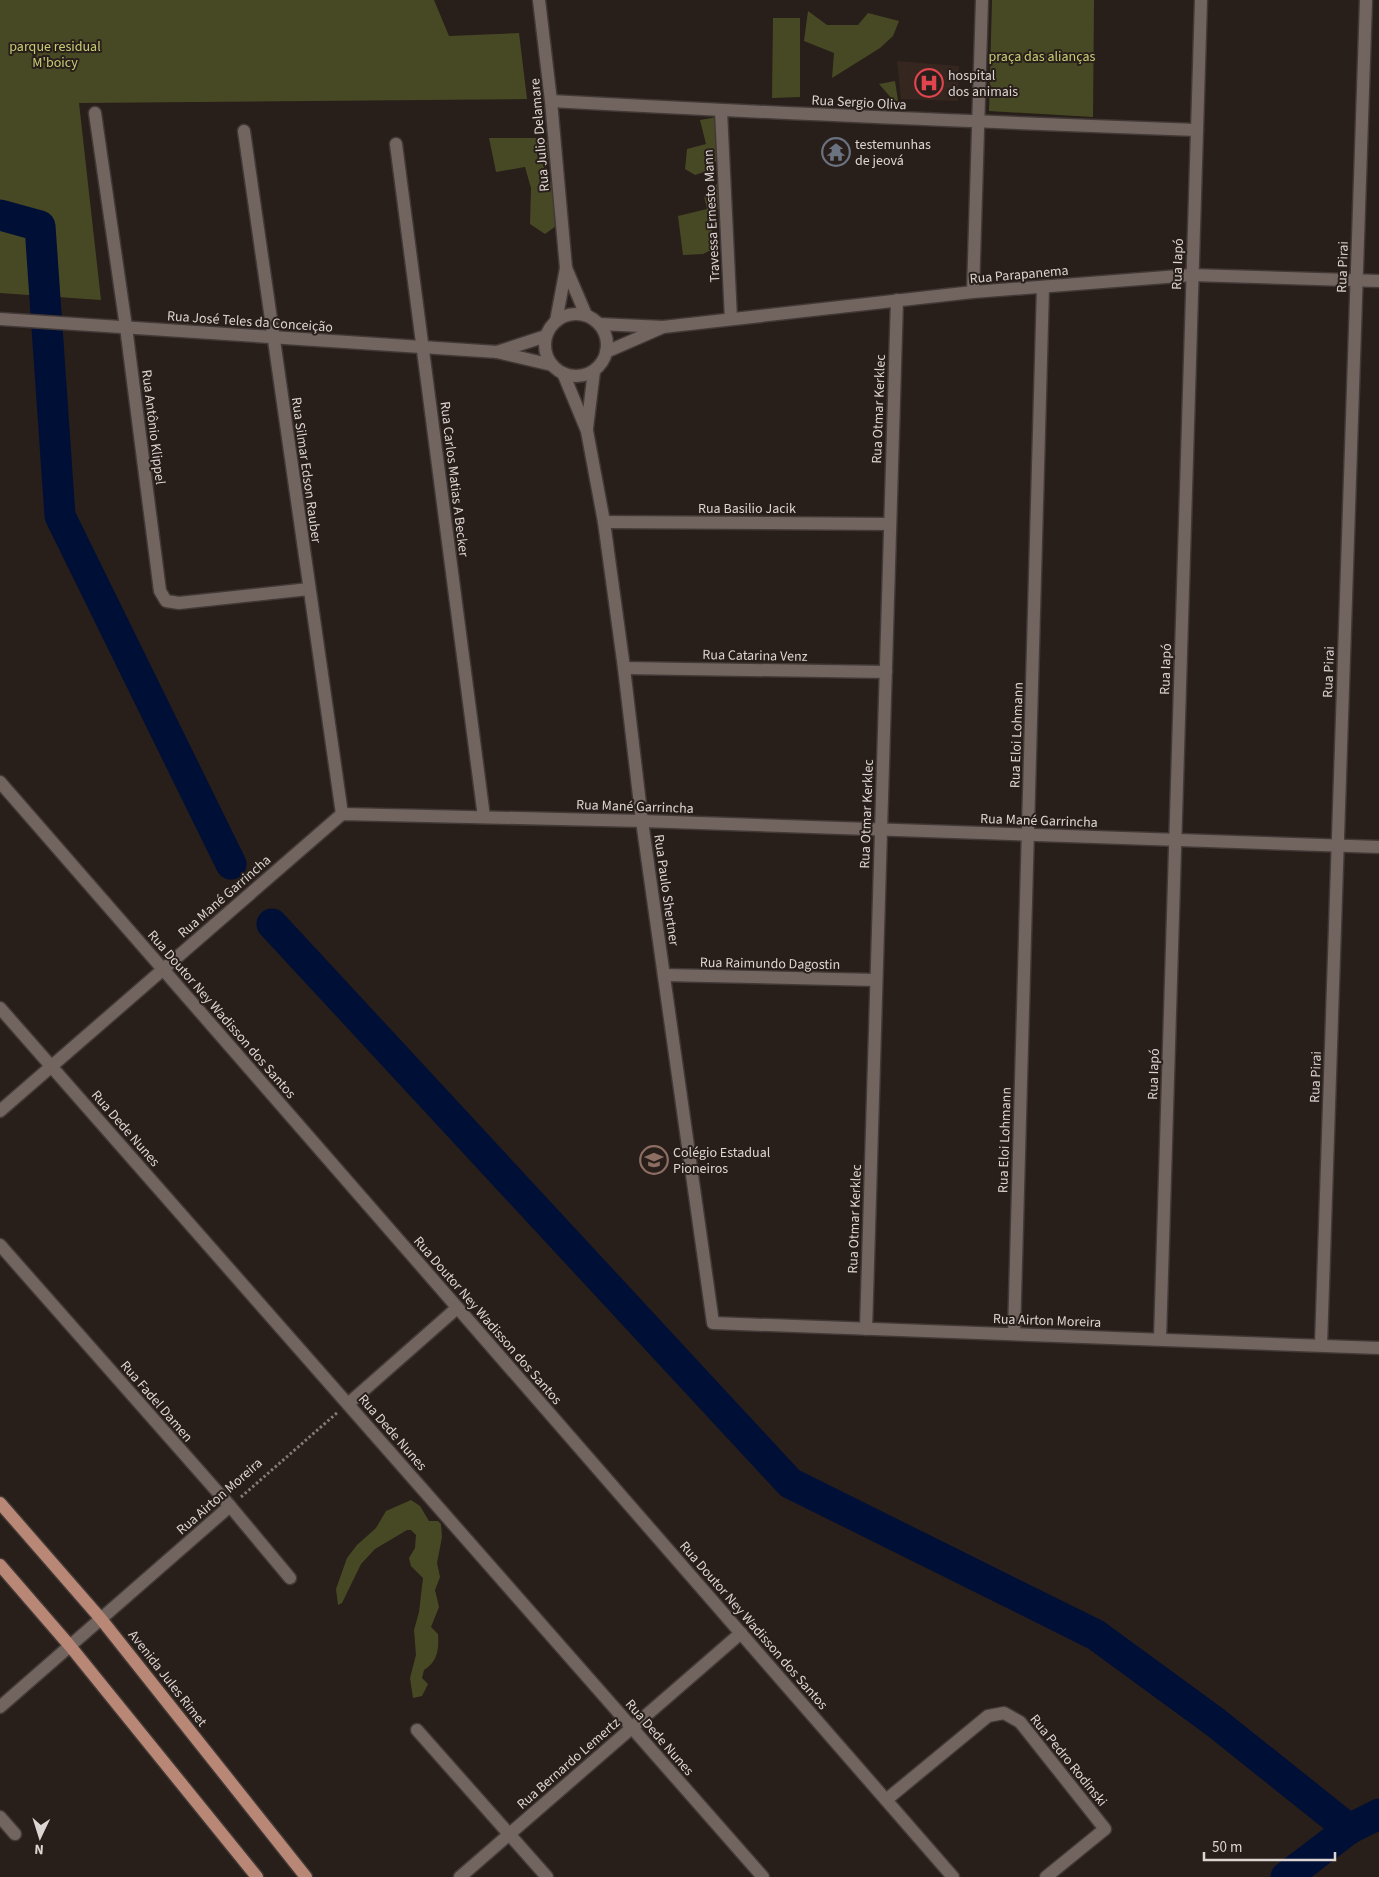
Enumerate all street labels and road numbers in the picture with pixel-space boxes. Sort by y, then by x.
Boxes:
street label: Rua Julio Delamare [525,77,555,192]
street label: Rua Sergio Oliva [811,91,907,115]
street label: Travessa Ernesto Mann [699,149,725,283]
street label: Rua Iapó [1167,238,1189,290]
street label: Rua Pirai [1332,241,1354,293]
street label: Rua Parapanema [969,261,1069,289]
street label: Rua José Teles da Conceição [166,306,334,338]
street label: Rua Otmar Kerklec [867,353,891,464]
street label: Rua Antônio Klippel [136,369,170,486]
street label: Rua Silmar Edson Rauber [286,396,326,545]
street label: Rua Carlos Matias A Becker [435,400,473,558]
street label: Rua Basilio Jacik [698,499,796,519]
street label: Rua Iapó [1155,643,1177,695]
street label: Rua Catarina Venz [702,645,808,667]
street label: Rua Pirai [1318,646,1340,698]
street label: Rua Eloi Lohmann [1005,682,1029,788]
street label: Rua Otmar Kerklec [855,758,879,869]
street label: Rua Mané Garrincha [576,795,694,819]
street label: Rua Mané Garrincha [980,809,1098,833]
street label: Rua Paulo Shertner [648,833,684,947]
street label: Rua Mané Garrincha [174,851,276,943]
street label: Rua Doutor Ney Wadisson dos Santos [142,926,300,1103]
street label: Rua Raimundo Dagostin [700,953,840,975]
street label: Rua Iapó [1143,1048,1165,1100]
street label: Rua Pirai [1305,1051,1327,1103]
street label: Rua Dede Nunes [86,1086,164,1171]
street label: Rua Eloi Lohmann [993,1087,1017,1193]
street label: Rua Otmar Kerklec [843,1163,867,1274]
street label: Rua Doutor Ney Wadisson dos Santos [408,1232,566,1409]
street label: Rua Airton Moreira [992,1309,1101,1333]
street label: Rua Fadel Damen [115,1357,197,1447]
street label: Rua Dede Nunes [353,1390,431,1475]
street label: Rua Airton Moreira [172,1454,267,1540]
street label: Rua Doutor Ney Wadisson dos Santos [674,1537,832,1714]
street label: Avenida Jules Rimet [123,1626,211,1731]
street label: Rua Dede Nunes [620,1695,698,1780]
street label: Rua Pedro Rodinski [1025,1710,1112,1811]
street label: Rua Bernardo Lemertz [513,1713,625,1814]

